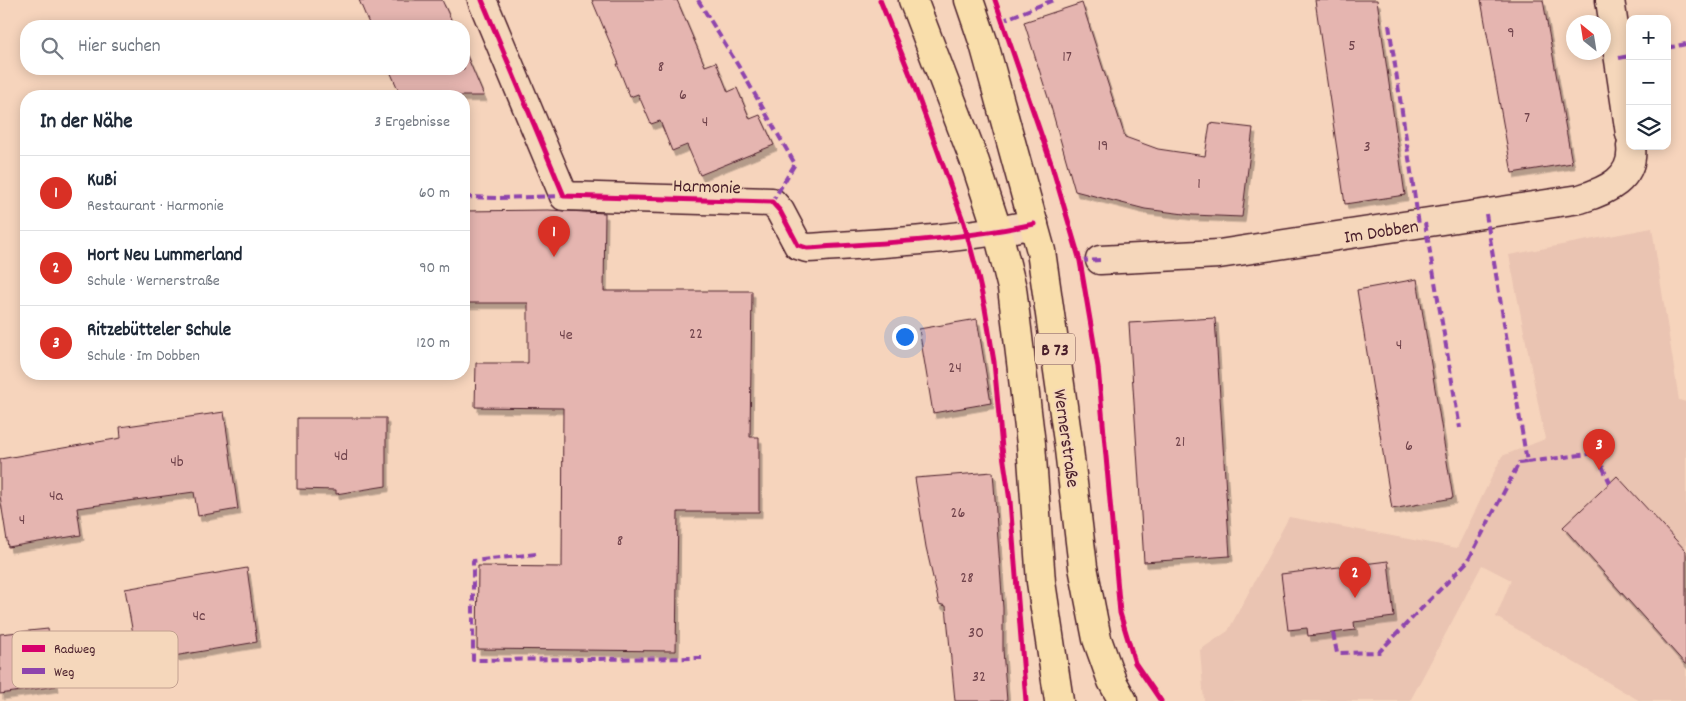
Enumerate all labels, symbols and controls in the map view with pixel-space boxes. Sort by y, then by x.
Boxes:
north arrow [1566,15,1611,60]
map controls [1626,15,1671,150]
button: + [1626,15,1671,60]
search box [20,20,470,75]
house number: 9 [1507,22,1515,45]
icon: search [38,34,66,62]
text: Hier suchen [78,34,161,61]
house number: 5 [1348,35,1356,58]
house number: 17 [1062,46,1072,69]
house number: 8 [658,56,664,79]
button: − [1626,60,1671,105]
house number: 6 [679,84,687,107]
button: layers [1626,105,1671,150]
house number: 7 [1524,107,1530,130]
text: In der Nähe [40,108,132,138]
text: 3 Ergebnisse [374,111,450,134]
house number: 4 [702,111,708,134]
house number: 19 [1098,135,1108,158]
house number: 3 [1363,136,1371,159]
text: KuBi [87,168,116,195]
house number: 1 [1197,173,1201,196]
street label: Harmonie [673,174,741,203]
text: 1 [54,182,58,205]
text: 60 m [419,182,450,205]
text: Restaurant · Harmonie [87,195,224,218]
street label: Im Dobben [1342,214,1421,253]
pin: 1 [538,216,570,257]
text: Hort Neu Lummerland [87,243,242,270]
text: 2 [53,257,60,280]
text: 90 m [419,257,450,280]
text: Schule · Wernerstraße [87,270,220,293]
text: Ritzebütteler Schule [87,318,231,345]
house number: 22 [689,323,703,346]
house number: 4e [559,324,573,347]
your location [892,324,918,350]
text: 3 [52,332,60,355]
text: 120 m [416,332,450,355]
road number: B 73 [1035,334,1075,364]
house number: 4 [1396,334,1402,357]
text: Schule · Im Dobben [87,345,200,368]
house number: 24 [948,357,962,380]
street label: Wernerstraße [1044,388,1085,489]
pin: 3 [1583,429,1615,470]
house number: 21 [1175,431,1185,454]
house number: 6 [1405,435,1413,458]
house number: 4d [334,445,348,468]
house number: 4b [170,451,184,474]
house number: 4a [49,485,64,508]
house number: 26 [951,502,966,525]
house number: 4 [19,509,25,532]
house number: 8 [617,530,623,553]
pin: 2 [1339,557,1371,598]
house number: 28 [960,567,974,590]
house number: 4c [192,605,206,628]
house number: 30 [968,622,984,645]
legend [12,631,178,688]
text: Radweg [54,640,95,660]
text: Weg [54,663,74,683]
house number: 32 [972,666,986,689]

